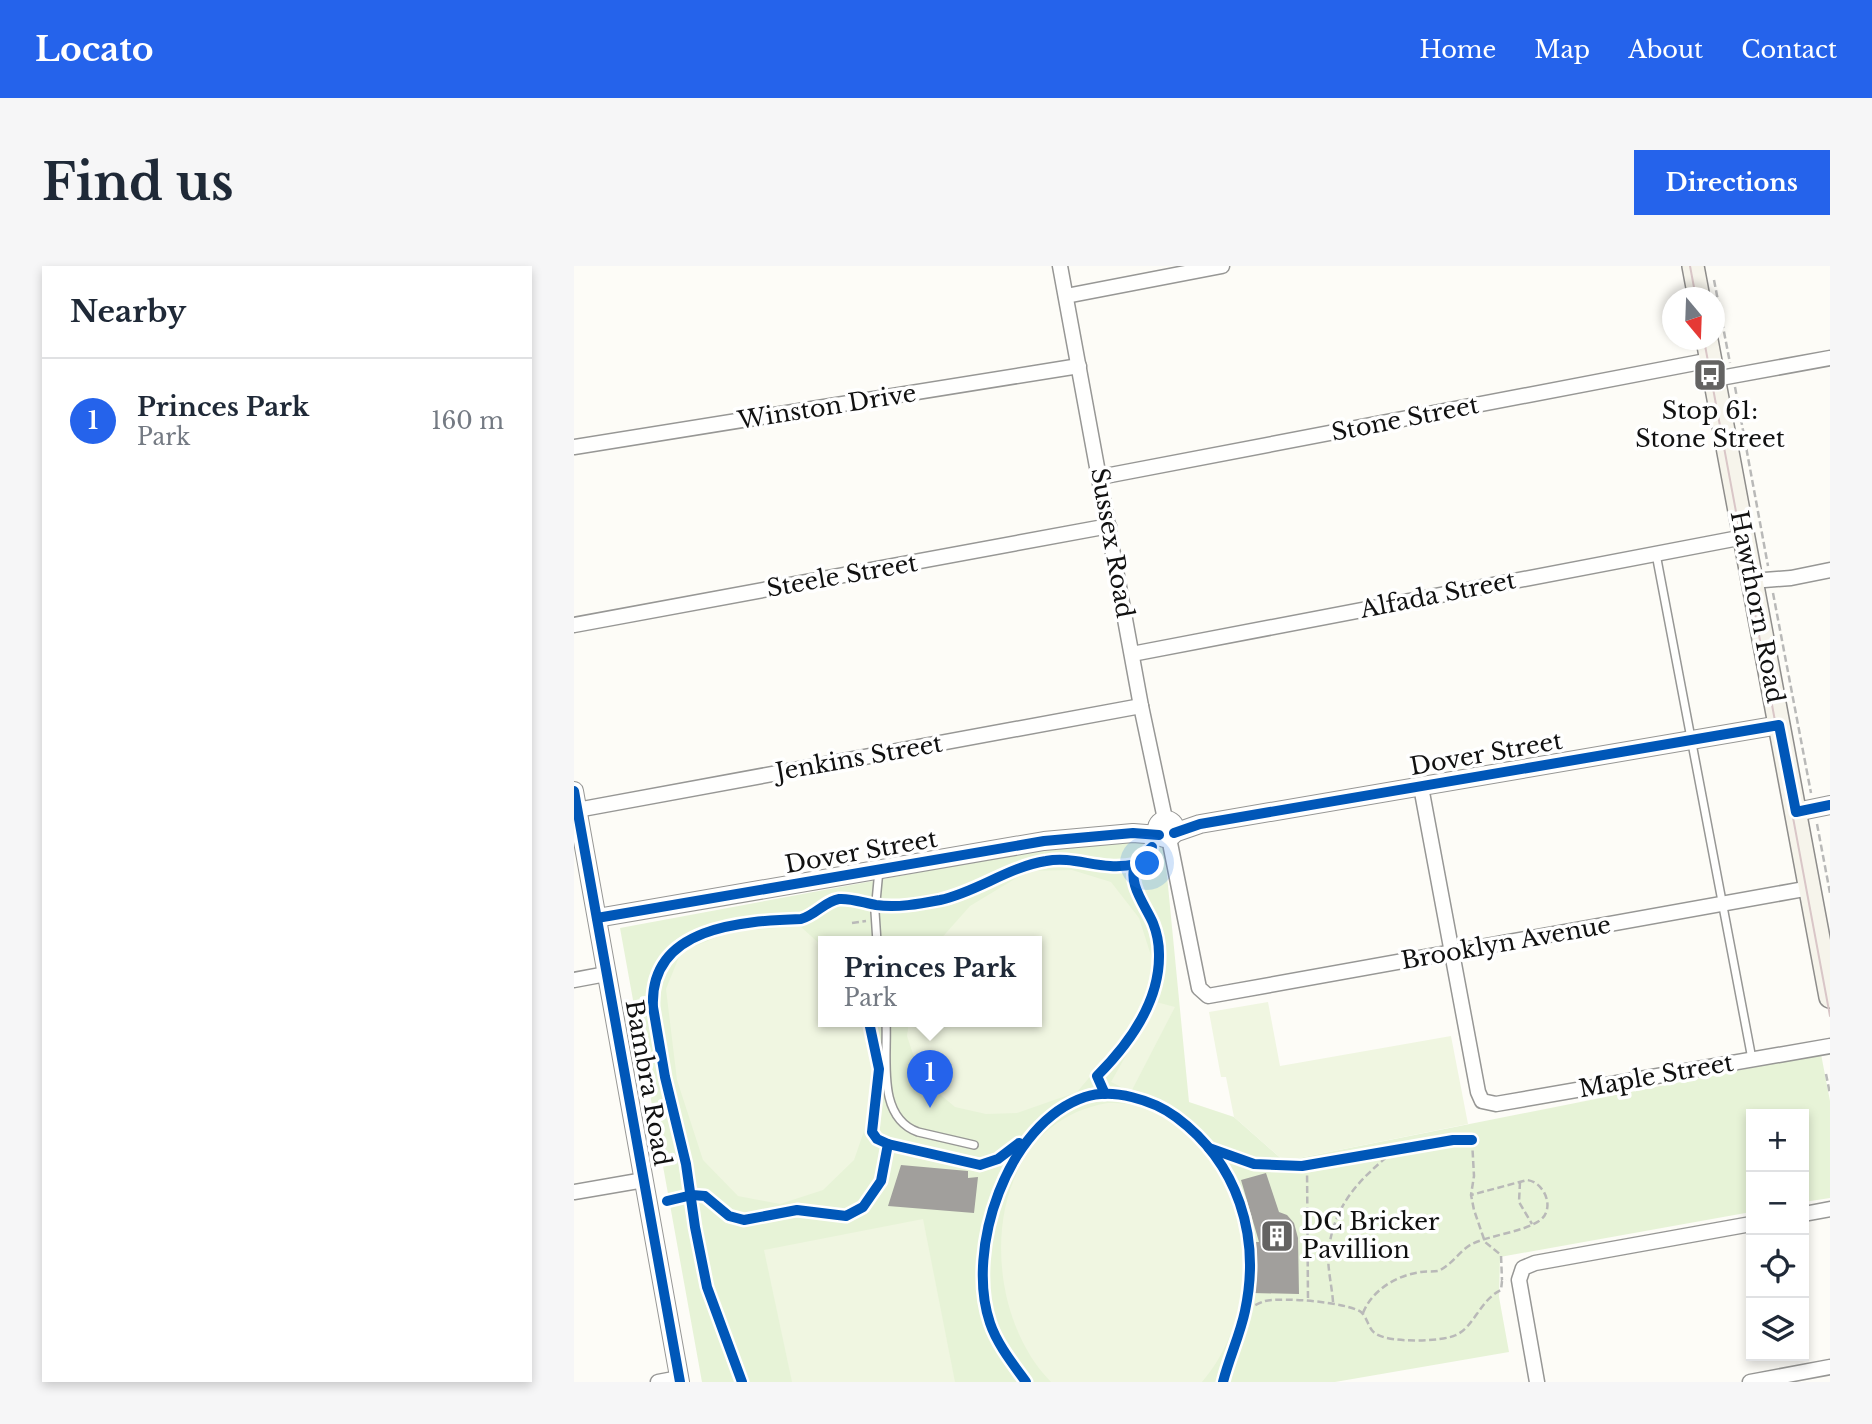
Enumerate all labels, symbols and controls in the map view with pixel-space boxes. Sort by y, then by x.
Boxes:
text: Locato [35,29,154,70]
text: Home [1420,35,1496,64]
text: Map [1534,35,1590,64]
text: About [1628,35,1703,64]
text: Contact [1741,35,1837,64]
button: Directions [1634,150,1830,215]
text: Find us [42,152,234,213]
north arrow [1662,287,1725,350]
text: Nearby [70,293,186,330]
bus stop icon: Stop 61: Stone Street [1691,356,1729,394]
street label: Winston Drive [735,378,918,435]
street label: Stone Street [1329,390,1481,447]
text: Princes Park [137,391,309,423]
place label: Stop 61: Stone Street [1635,396,1785,453]
text: 1 [88,407,98,435]
text: 160 m [431,407,504,435]
text: Park [137,423,190,451]
street label: Sussex Road [1085,466,1140,620]
street label: Hawthorn Road [1725,508,1790,706]
street label: Steele Street [764,548,920,603]
street label: Alfada Street [1357,565,1518,624]
street label: Dover Street [1407,726,1564,781]
street label: Jenkins Street [770,729,944,787]
street label: Dover Street [782,824,939,879]
your location [1130,846,1164,880]
street label: Brooklyn Avenue [1399,910,1613,975]
popup [818,936,1042,1027]
text: Princes Park [844,952,1016,984]
text: Park [844,984,897,1012]
street label: Bambra Road [620,997,677,1168]
street label: Maple Street [1576,1048,1735,1103]
pin: 1 [907,1050,953,1108]
map controls [1746,1109,1809,1361]
button: + [1746,1109,1809,1172]
button: − [1746,1172,1809,1235]
place label: DC Bricker Pavillion [1302,1207,1440,1264]
building icon: DC Bricker Pavillion [1258,1217,1296,1255]
button: locate [1746,1235,1809,1298]
button: layers [1746,1298,1809,1361]

